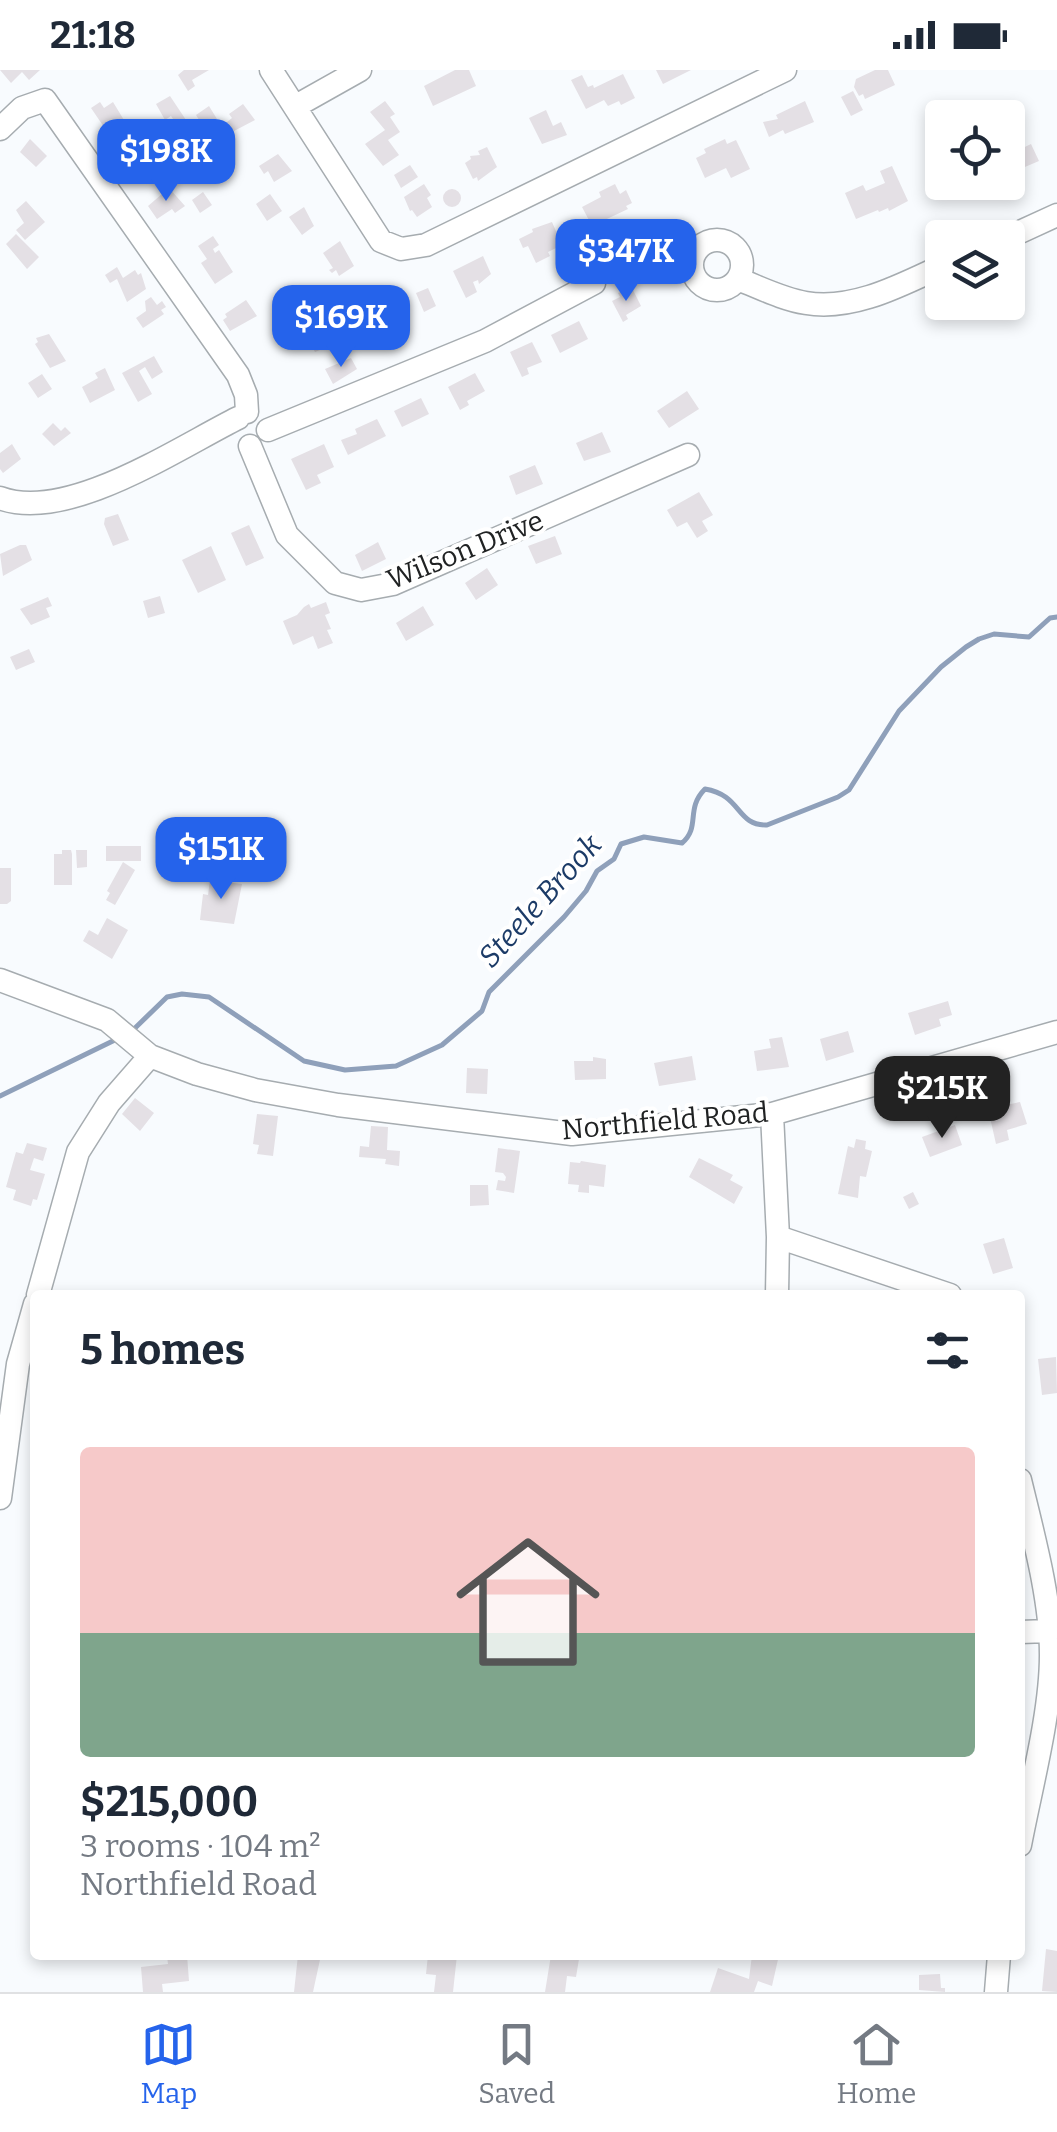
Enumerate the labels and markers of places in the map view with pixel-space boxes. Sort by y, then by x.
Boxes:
pin: $198K [96,119,236,204]
pin: $347K [556,219,696,304]
pin: $169K [271,285,411,370]
pin: $151K [151,817,291,902]
pin: $215K [872,1056,1012,1141]

